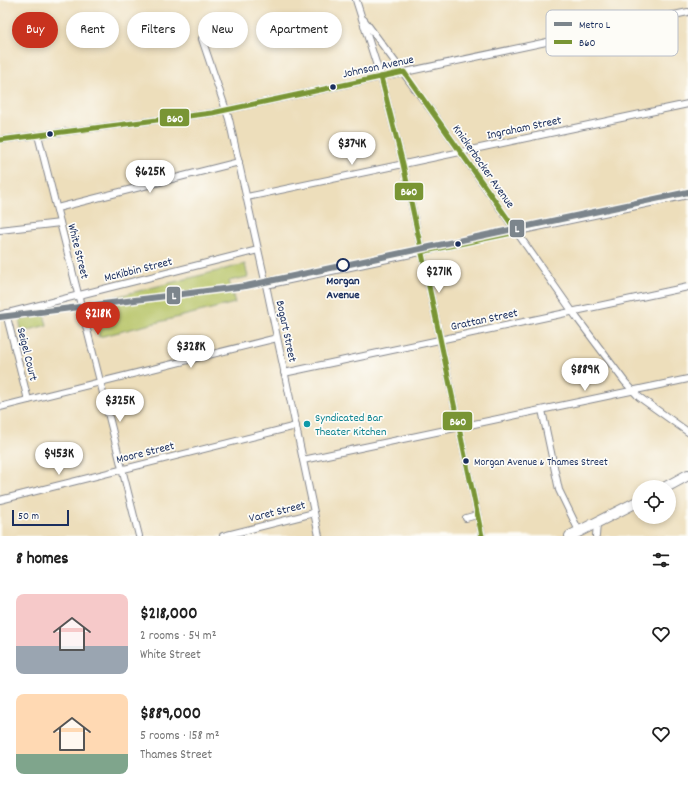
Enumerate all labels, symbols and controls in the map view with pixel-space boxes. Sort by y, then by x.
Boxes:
legend [546,10,678,56]
chip: Buy [12,12,58,48]
chip: Rent [66,12,119,48]
chip: Filters [127,12,190,48]
chip: New [198,12,248,48]
chip: Apartment [256,12,342,48]
text: Metro L [579,18,611,34]
text: B60 [579,36,596,52]
street label: Johnson Avenue [341,52,415,83]
unlabelled marker [328,82,338,92]
line badge: B60 [159,108,190,127]
text: B60 [167,112,183,128]
street label: Ingraham Street [485,112,564,145]
street label: Knickerbocker Avenue [448,122,518,212]
unlabelled marker [45,129,55,139]
pin: $374K [324,132,380,166]
text: $374K [338,135,366,154]
pin: $625K [122,160,178,194]
text: $625K [135,163,165,182]
line badge: B60 [394,182,424,201]
text: B60 [401,185,417,201]
line badge: L [509,219,525,238]
street label: White Street [62,222,93,281]
text: L [515,222,520,238]
unlabelled marker [453,239,463,249]
street label: McKibbin Street [103,254,175,287]
marker: Morgan Avenue [336,258,350,272]
pin: $271K [411,260,467,294]
text: $271K [426,263,452,282]
place label: Morgan Avenue [326,273,360,304]
line badge: L [166,286,181,305]
text: L [172,289,177,305]
street label: Bogart Street [271,299,300,364]
pin: $218K [70,302,126,336]
text: $218K [85,305,111,324]
street label: Grattan Street [449,305,520,336]
street label: Seigel Court [12,326,41,383]
pin: $328K [163,335,219,369]
text: $328K [176,338,206,357]
pin: $889K [557,358,613,392]
text: $889K [571,361,599,380]
pin: $325K [92,389,148,423]
text: $325K [105,392,135,411]
place label: Syndicated Bar Theater Kitchen [315,410,387,441]
line badge: B60 [442,411,473,431]
text: B60 [450,415,466,431]
marker: Syndicated Bar Theater Kitchen [302,419,312,429]
street label: Moore Street [115,438,177,469]
pin: $453K [31,442,87,476]
text: $453K [44,445,74,464]
place label: Morgan Avenue & Thames Street [474,455,608,471]
marker: Morgan Avenue & Thames Street [461,456,471,466]
map controls [632,480,676,524]
button: locate [632,480,676,524]
street label: Varet Street [247,497,308,528]
scale bar [12,508,69,527]
text: 50 m [18,509,39,525]
text: 8 homes [16,548,68,572]
icon: filters [650,549,672,571]
text: $218,000 [140,603,198,627]
icon: home [48,610,96,658]
icon: heart [650,623,672,645]
text: 2 rooms · 54 m² [140,627,216,646]
text: White Street [140,646,201,665]
text: $889,000 [140,703,201,727]
icon: home [48,710,96,758]
icon: heart [650,723,672,745]
text: 5 rooms · 158 m² [140,727,219,746]
text: Thames Street [140,746,212,765]

